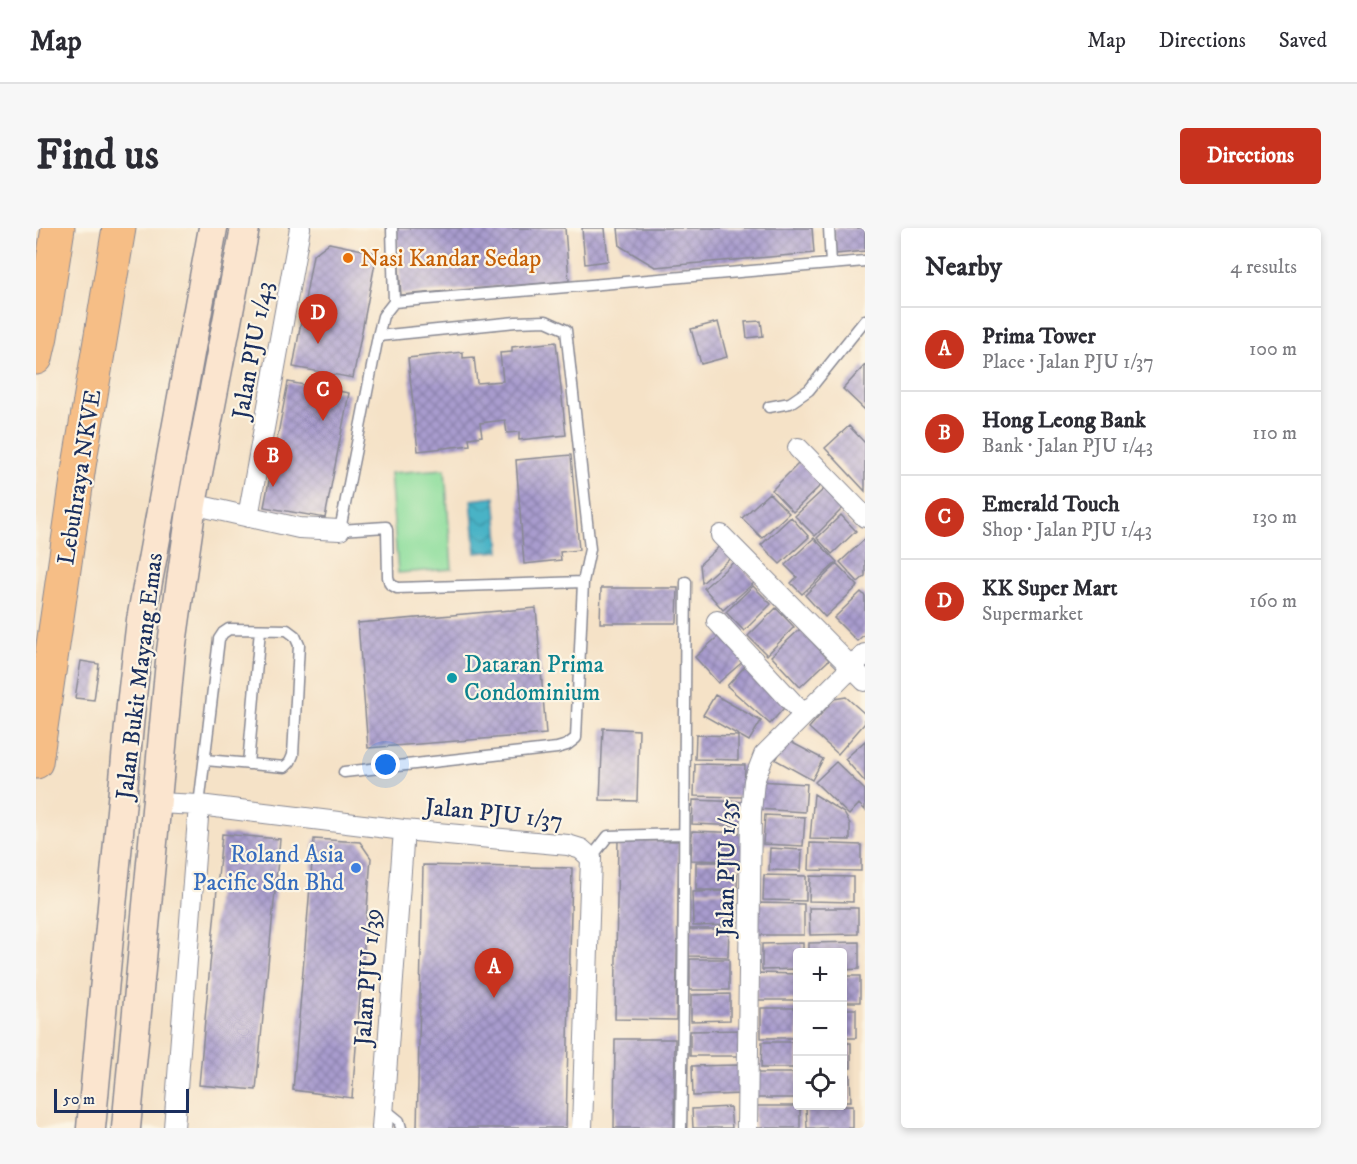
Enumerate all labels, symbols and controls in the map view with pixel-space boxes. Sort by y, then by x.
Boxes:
text: Map [30,24,82,59]
text: Map [1087,28,1126,54]
text: Directions [1159,28,1246,54]
text: Saved [1279,28,1327,54]
button: Directions [1180,128,1321,184]
text: Find us [36,130,159,182]
place label: Nasi Kandar Sedap [360,244,541,274]
marker: Nasi Kandar Sedap [341,251,355,265]
text: Nearby [925,251,1002,284]
text: 4 results [1230,255,1297,280]
street label: Jalan PJU 1/43 [226,279,280,423]
pin: D [298,294,338,344]
text: Prima Tower [982,323,1096,350]
text: A [938,337,951,362]
text: 100 m [1249,337,1297,362]
text: Place · Jalan PJU 1/37 [982,350,1154,375]
pin: C [304,372,342,421]
street label: Lebuhraya NKVE [51,387,109,567]
text: Hong Leong Bank [982,407,1146,434]
text: B [938,421,951,446]
text: 110 m [1252,421,1297,446]
text: Bank · Jalan PJU 1/43 [982,434,1153,459]
pin: B [254,438,292,487]
text: Emerald Touch [982,491,1120,518]
text: C [938,505,951,530]
text: 130 m [1252,505,1297,530]
text: Shop · Jalan PJU 1/43 [982,518,1152,543]
street label: Jalan Bukit Mayang Emas [110,551,170,803]
text: KK Super Mart [982,575,1118,602]
text: D [937,589,952,614]
text: 160 m [1249,589,1297,614]
text: Supermarket [982,602,1083,627]
place label: Dataran Prima Condominium [464,650,605,708]
marker: Dataran Prima Condominium [445,671,459,685]
your location [371,750,400,779]
street label: Jalan PJU 1/37 [421,792,564,836]
street label: Jalan PJU 1/35 [711,799,743,939]
place label: Roland Asia Pacific Sdn Bhd [193,840,345,898]
marker: Roland Asia Pacific Sdn Bhd [349,861,363,875]
street label: Jalan PJU 1/39 [348,907,388,1049]
pin: A [474,948,514,998]
map controls [793,948,847,1110]
button: + [793,948,847,1002]
button: − [793,1002,847,1056]
button: locate [793,1056,847,1110]
scale bar [54,1086,189,1114]
text: 50 m [63,1089,95,1109]

